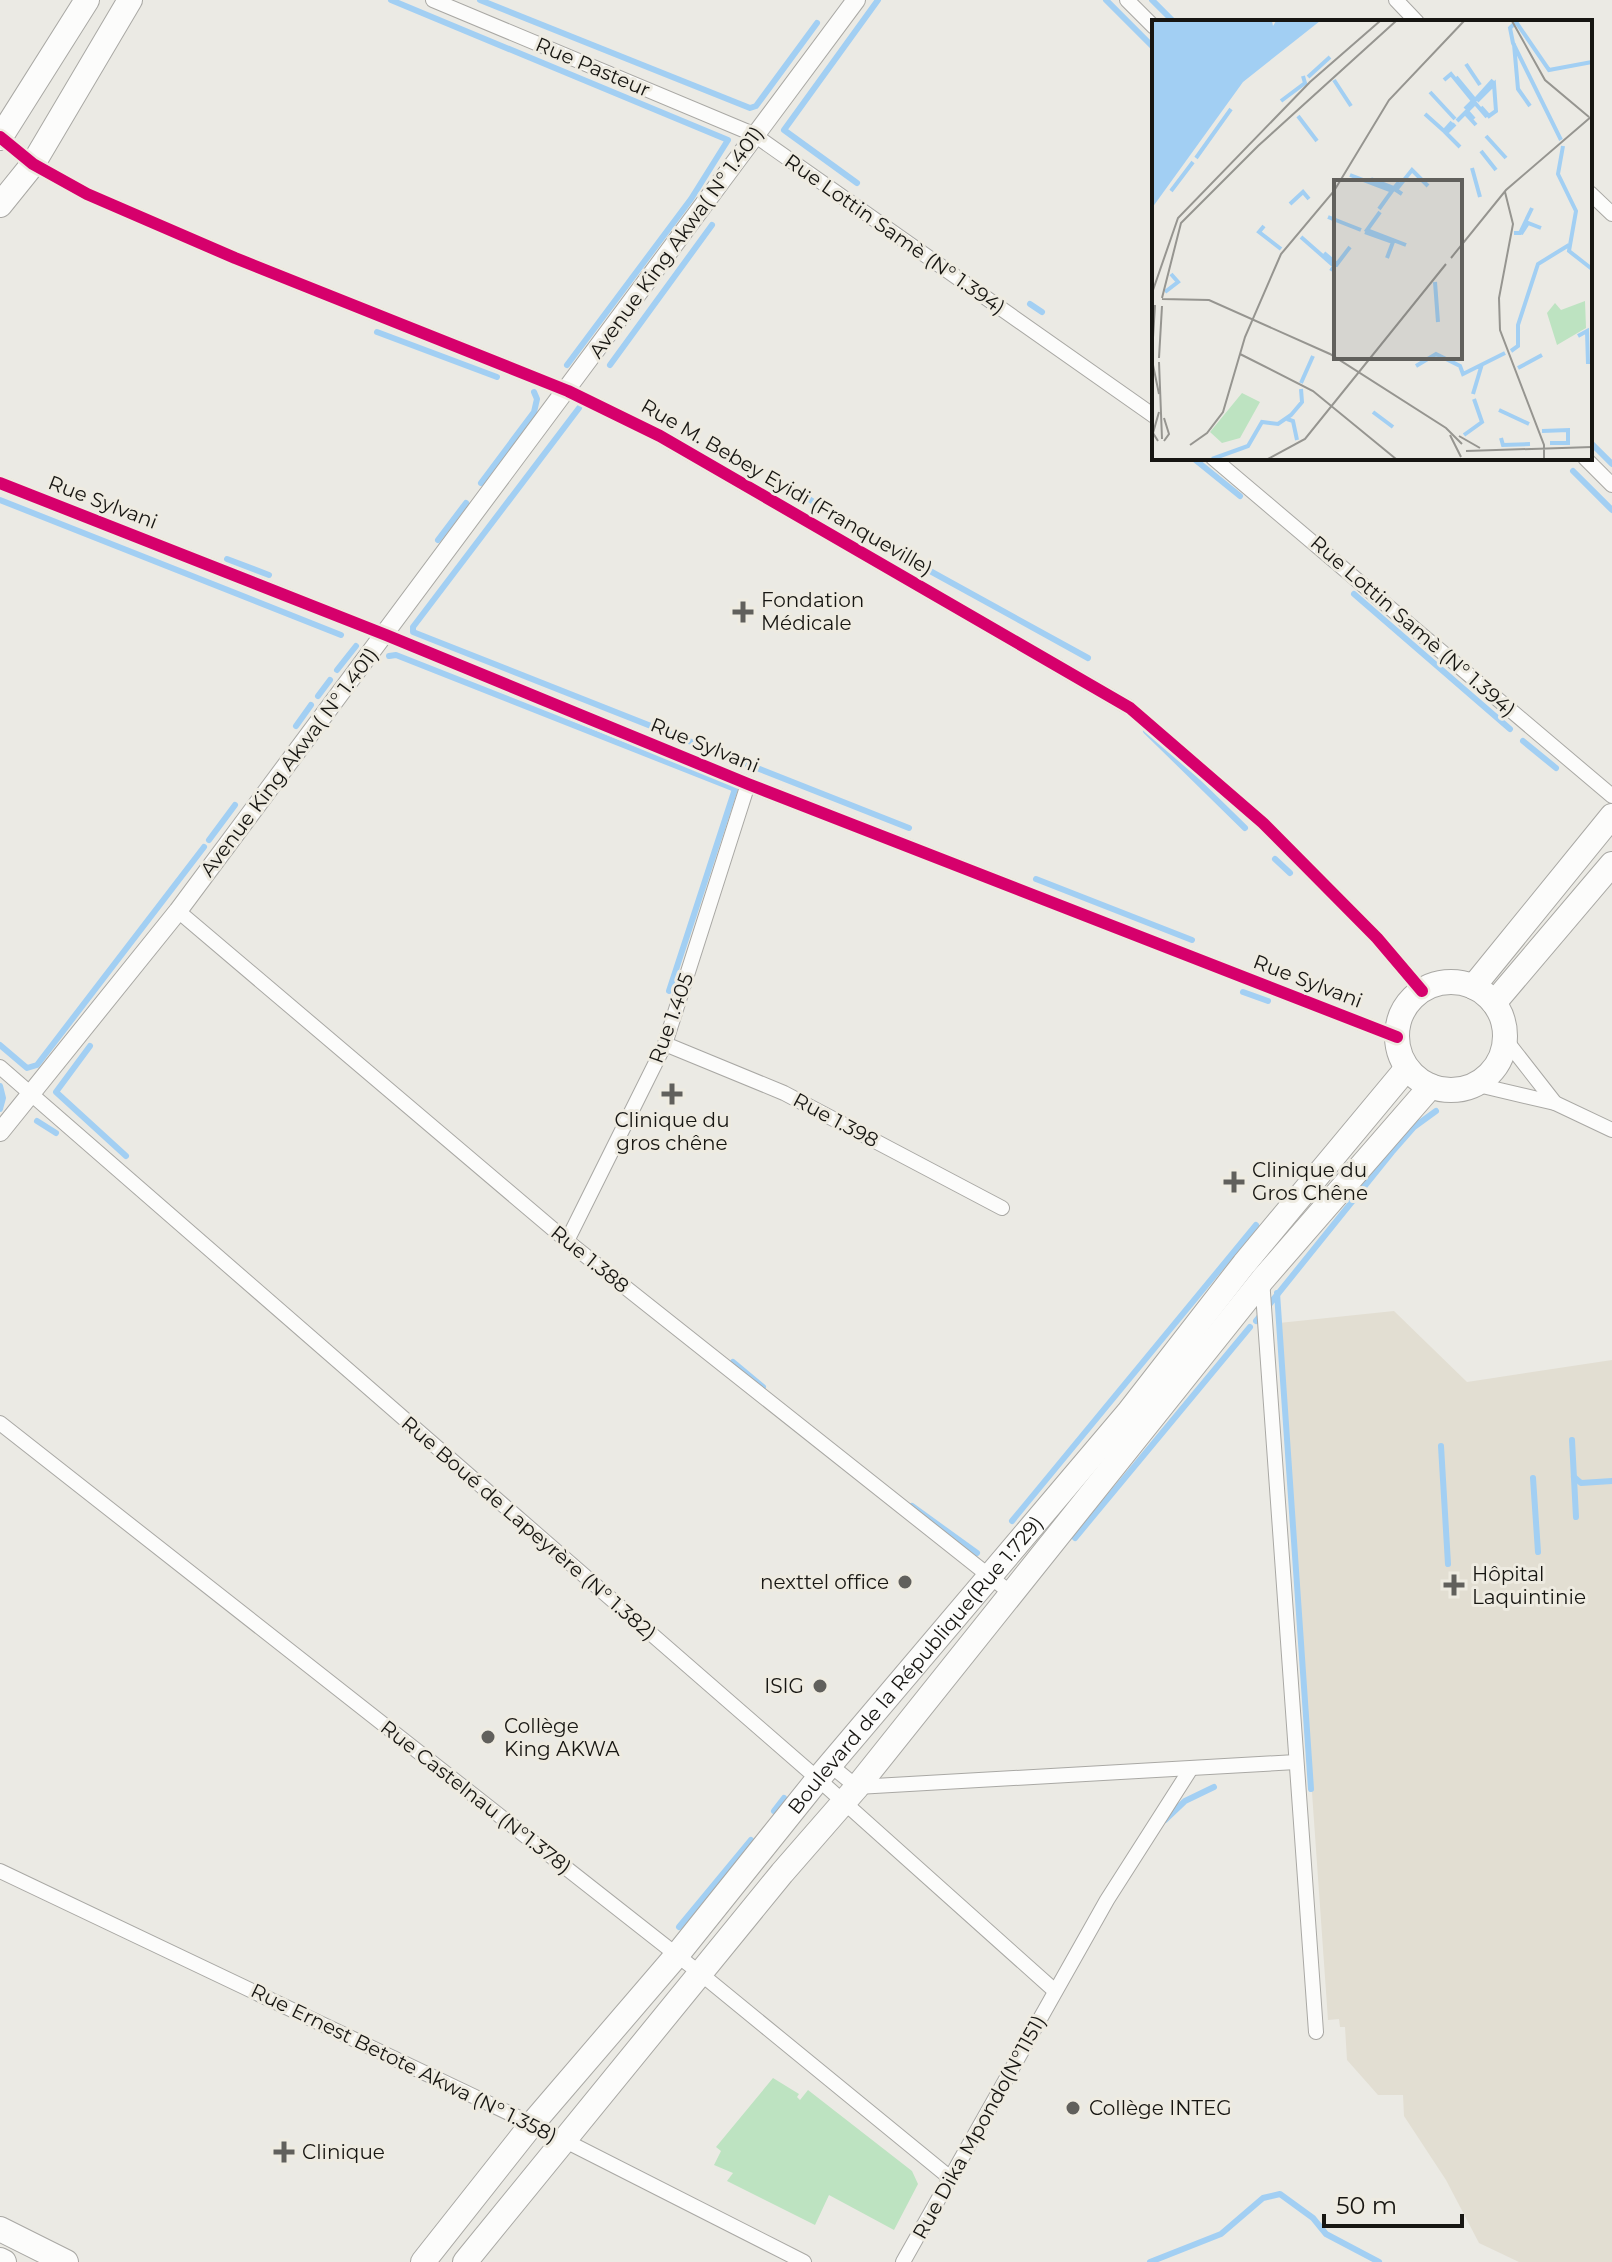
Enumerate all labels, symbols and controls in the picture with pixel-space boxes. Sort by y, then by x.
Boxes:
inset map [1152,20,1592,460]
street label: Rue Pasteur [532,32,654,102]
street label: Avenue King Akwa( N° 1.401) [584,121,768,363]
street label: Rue Lottin Samè (N° 1.394) [780,149,1010,319]
street label: Rue M. Bebey Eyidi (Franqueville) [637,394,937,580]
street label: Rue Sylvani [45,470,161,534]
street label: Rue Lottin Samè (N° 1.394) [1306,531,1520,721]
place label: Fondation Médicale [761,588,864,635]
marker: Fondation Médicale [732,601,754,623]
street label: Avenue King Akwa( N° 1.401) [195,643,383,881]
street label: Rue Sylvani [647,712,763,778]
street label: Rue Sylvani [1250,949,1366,1013]
street label: Rue 1.405 [644,970,698,1066]
marker: Clinique du gros chêne [661,1083,683,1105]
street label: Rue 1.398 [789,1088,883,1152]
place label: Clinique du gros chêne [614,1108,730,1155]
place label: Clinique du Gros Chêne [1252,1158,1368,1205]
marker: Clinique du Gros Chêne [1223,1171,1245,1193]
street label: Rue 1.388 [546,1220,634,1298]
street label: Rue Boué de Lapeyrère (N° 1.382) [397,1411,661,1645]
street label: Boulevard de la République(Rue 1.729) [783,1511,1048,1819]
place label: Hôpital Laquintinie [1472,1562,1586,1609]
place label: nexttel office [760,1570,889,1594]
marker: nexttel office [896,1573,914,1591]
marker: Hôpital Laquintinie [1443,1574,1465,1596]
place label: ISIG [764,1674,804,1698]
marker: ISIG [811,1677,829,1695]
place label: Collège King AKWA [504,1714,620,1761]
street label: Rue Castelnau (N°1.378) [376,1715,576,1879]
marker: Collège King AKWA [479,1728,497,1746]
street label: Rue Ernest Betote Akwa (N° 1.358) [247,1978,561,2148]
street label: Rue Dika Mpondo(N°1151) [907,2011,1051,2243]
place label: Collège INTEG [1089,2096,1232,2120]
marker: Collège INTEG [1064,2099,1082,2117]
place label: Clinique [302,2140,385,2164]
marker: Clinique [273,2141,295,2163]
scale bar [1324,2178,1462,2228]
text: 50 m [1336,2191,1397,2220]

